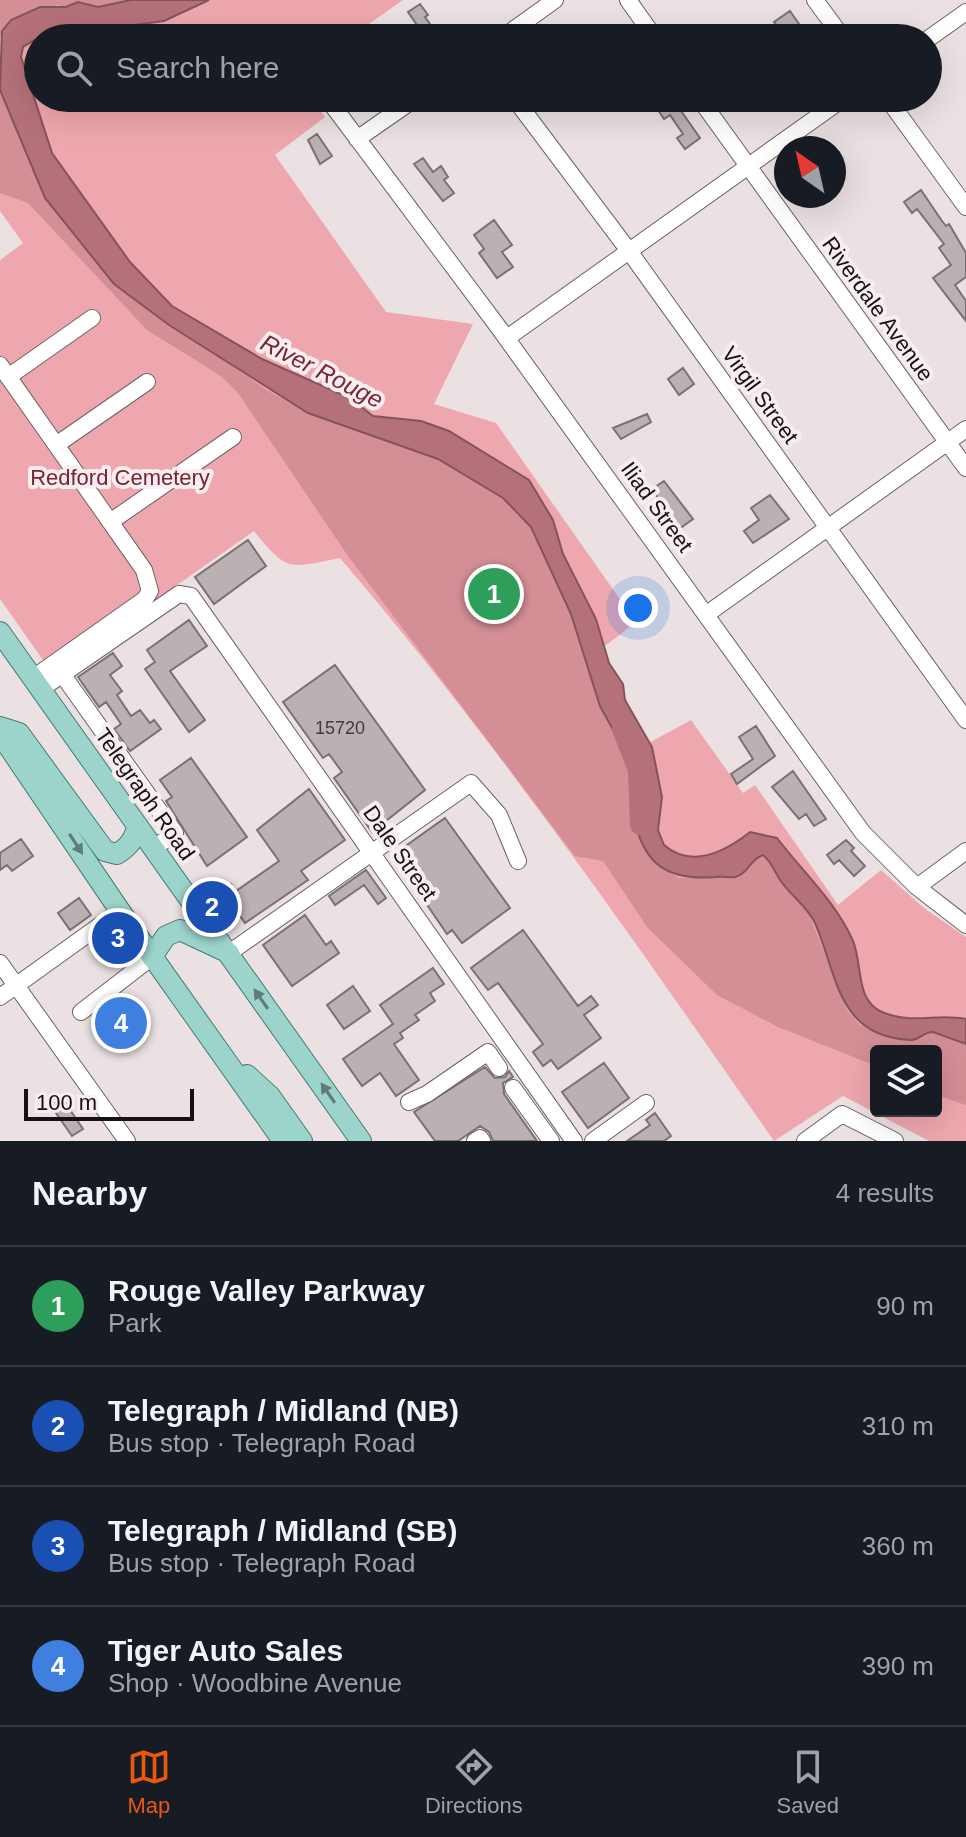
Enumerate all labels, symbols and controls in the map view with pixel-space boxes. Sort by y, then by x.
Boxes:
search box [24,24,942,112]
icon: search [52,46,96,90]
text: Search here [116,51,279,84]
north arrow [774,136,846,208]
street label: Riverdale Avenue [817,232,939,386]
water label: River Rouge [256,329,388,413]
street label: Virgil Street [717,342,803,448]
street label: Iliad Street [616,457,698,557]
park label: Redford Cemetery [30,465,210,490]
pin: 1 [468,564,520,624]
your location [618,588,658,628]
house number: 15720 [315,718,365,738]
street label: Telegraph Road [90,723,200,865]
street label: Dale Street [358,801,442,905]
one-way arrow [69,833,83,855]
pin: 2 [186,877,238,937]
pin: 3 [92,908,144,968]
one-way arrow [254,989,269,1010]
pin: 4 [95,993,147,1053]
map controls [870,1045,942,1117]
button: layers [870,1045,942,1117]
one-way arrow [320,1083,336,1104]
scale bar [24,1085,194,1121]
text: 100 m [36,1090,97,1115]
text: Nearby [32,1174,147,1212]
text: 4 results [836,1178,934,1208]
text: Rouge Valley Parkway [108,1274,425,1307]
text: 1 [51,1291,65,1321]
text: 90 m [876,1291,934,1321]
text: Park [108,1308,161,1338]
text: Telegraph / Midland (NB) [108,1394,459,1427]
text: 2 [51,1411,65,1441]
text: 310 m [862,1411,934,1441]
text: Bus stop · Telegraph Road [108,1428,415,1458]
text: Telegraph / Midland (SB) [108,1514,457,1547]
text: 3 [51,1531,65,1561]
text: 360 m [862,1531,934,1561]
text: Bus stop · Telegraph Road [108,1548,415,1578]
text: Tiger Auto Sales [108,1634,343,1667]
text: 4 [51,1651,65,1681]
text: 390 m [862,1651,934,1681]
text: Shop · Woodbine Avenue [108,1668,402,1698]
tab: Map [127,1745,171,1819]
tab: Directions [425,1745,523,1819]
tab: Saved [777,1745,839,1819]

